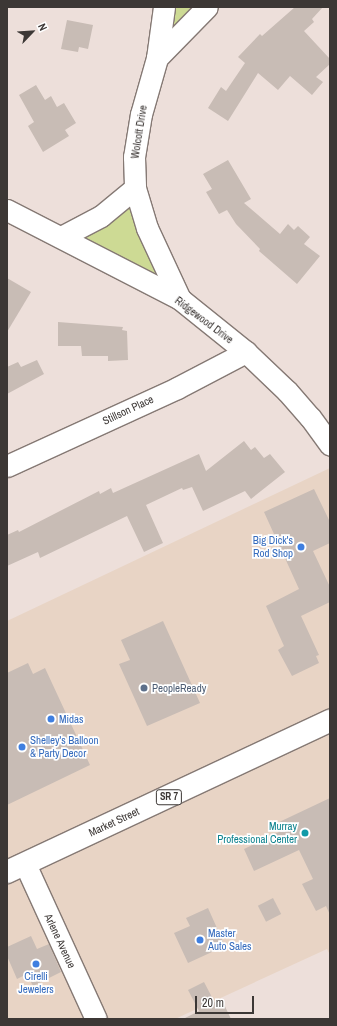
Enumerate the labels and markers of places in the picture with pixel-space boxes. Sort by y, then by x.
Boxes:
place label: Big Dick's Rod Shop [253,534,293,560]
marker: Big Dick's Rod Shop [296,542,306,552]
place label: PeopleReady [152,681,206,695]
marker: PeopleReady [139,683,149,693]
place label: Midas [59,712,84,726]
marker: Midas [46,714,56,724]
place label: Shelley's Balloon & Party Decor [30,734,98,760]
marker: Shelley's Balloon & Party Decor [17,742,27,752]
place label: Murray Professional Center [217,820,297,846]
marker: Murray Professional Center [300,828,310,838]
place label: Master Auto Sales [208,927,252,953]
marker: Master Auto Sales [195,935,205,945]
marker: Cirelli Jewelers [31,959,41,969]
place label: Cirelli Jewelers [18,970,54,996]

